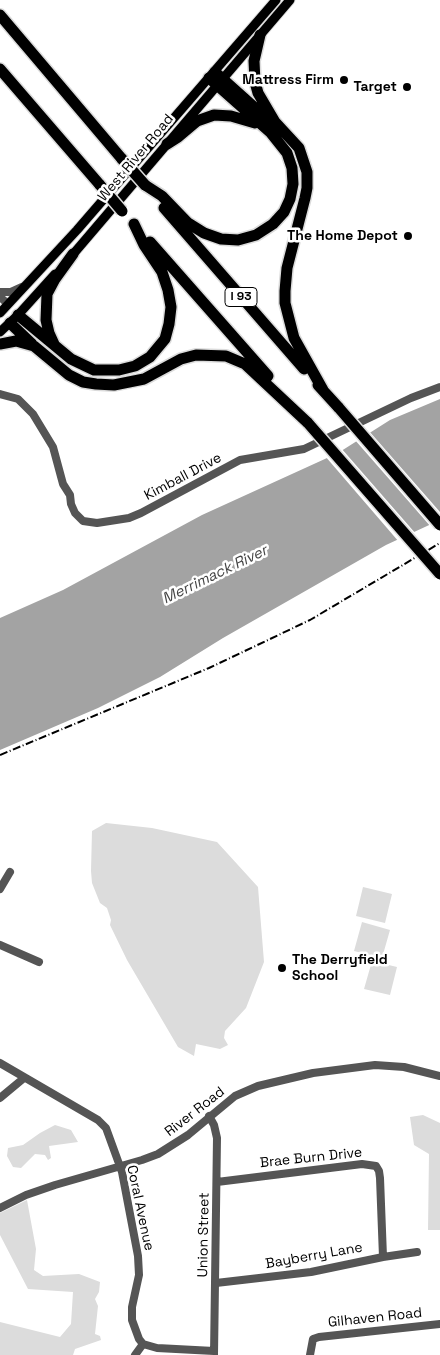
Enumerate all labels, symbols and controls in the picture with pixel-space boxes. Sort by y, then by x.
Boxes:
place label: Mattress Firm [242,72,334,88]
marker: Mattress Firm [338,74,350,86]
place label: Target [353,79,397,95]
marker: Target [401,81,413,93]
street label: West River Road [95,111,177,205]
place label: The Home Depot [287,228,398,244]
marker: The Home Depot [402,230,414,242]
road number: I 93 [225,288,257,306]
street label: Kimball Drive [141,450,225,504]
water label: Merrimack River [160,542,270,608]
place label: The Derryfield School [292,952,388,984]
marker: The Derryfield School [276,962,288,974]
street label: River Road [162,1084,228,1140]
street label: Brae Burn Drive [259,1144,363,1172]
street label: Coral Avenue [123,1164,157,1252]
street label: Union Street [195,1192,213,1278]
street label: Bayberry Lane [264,1239,364,1273]
street label: Gilhaven Road [327,1305,423,1331]

